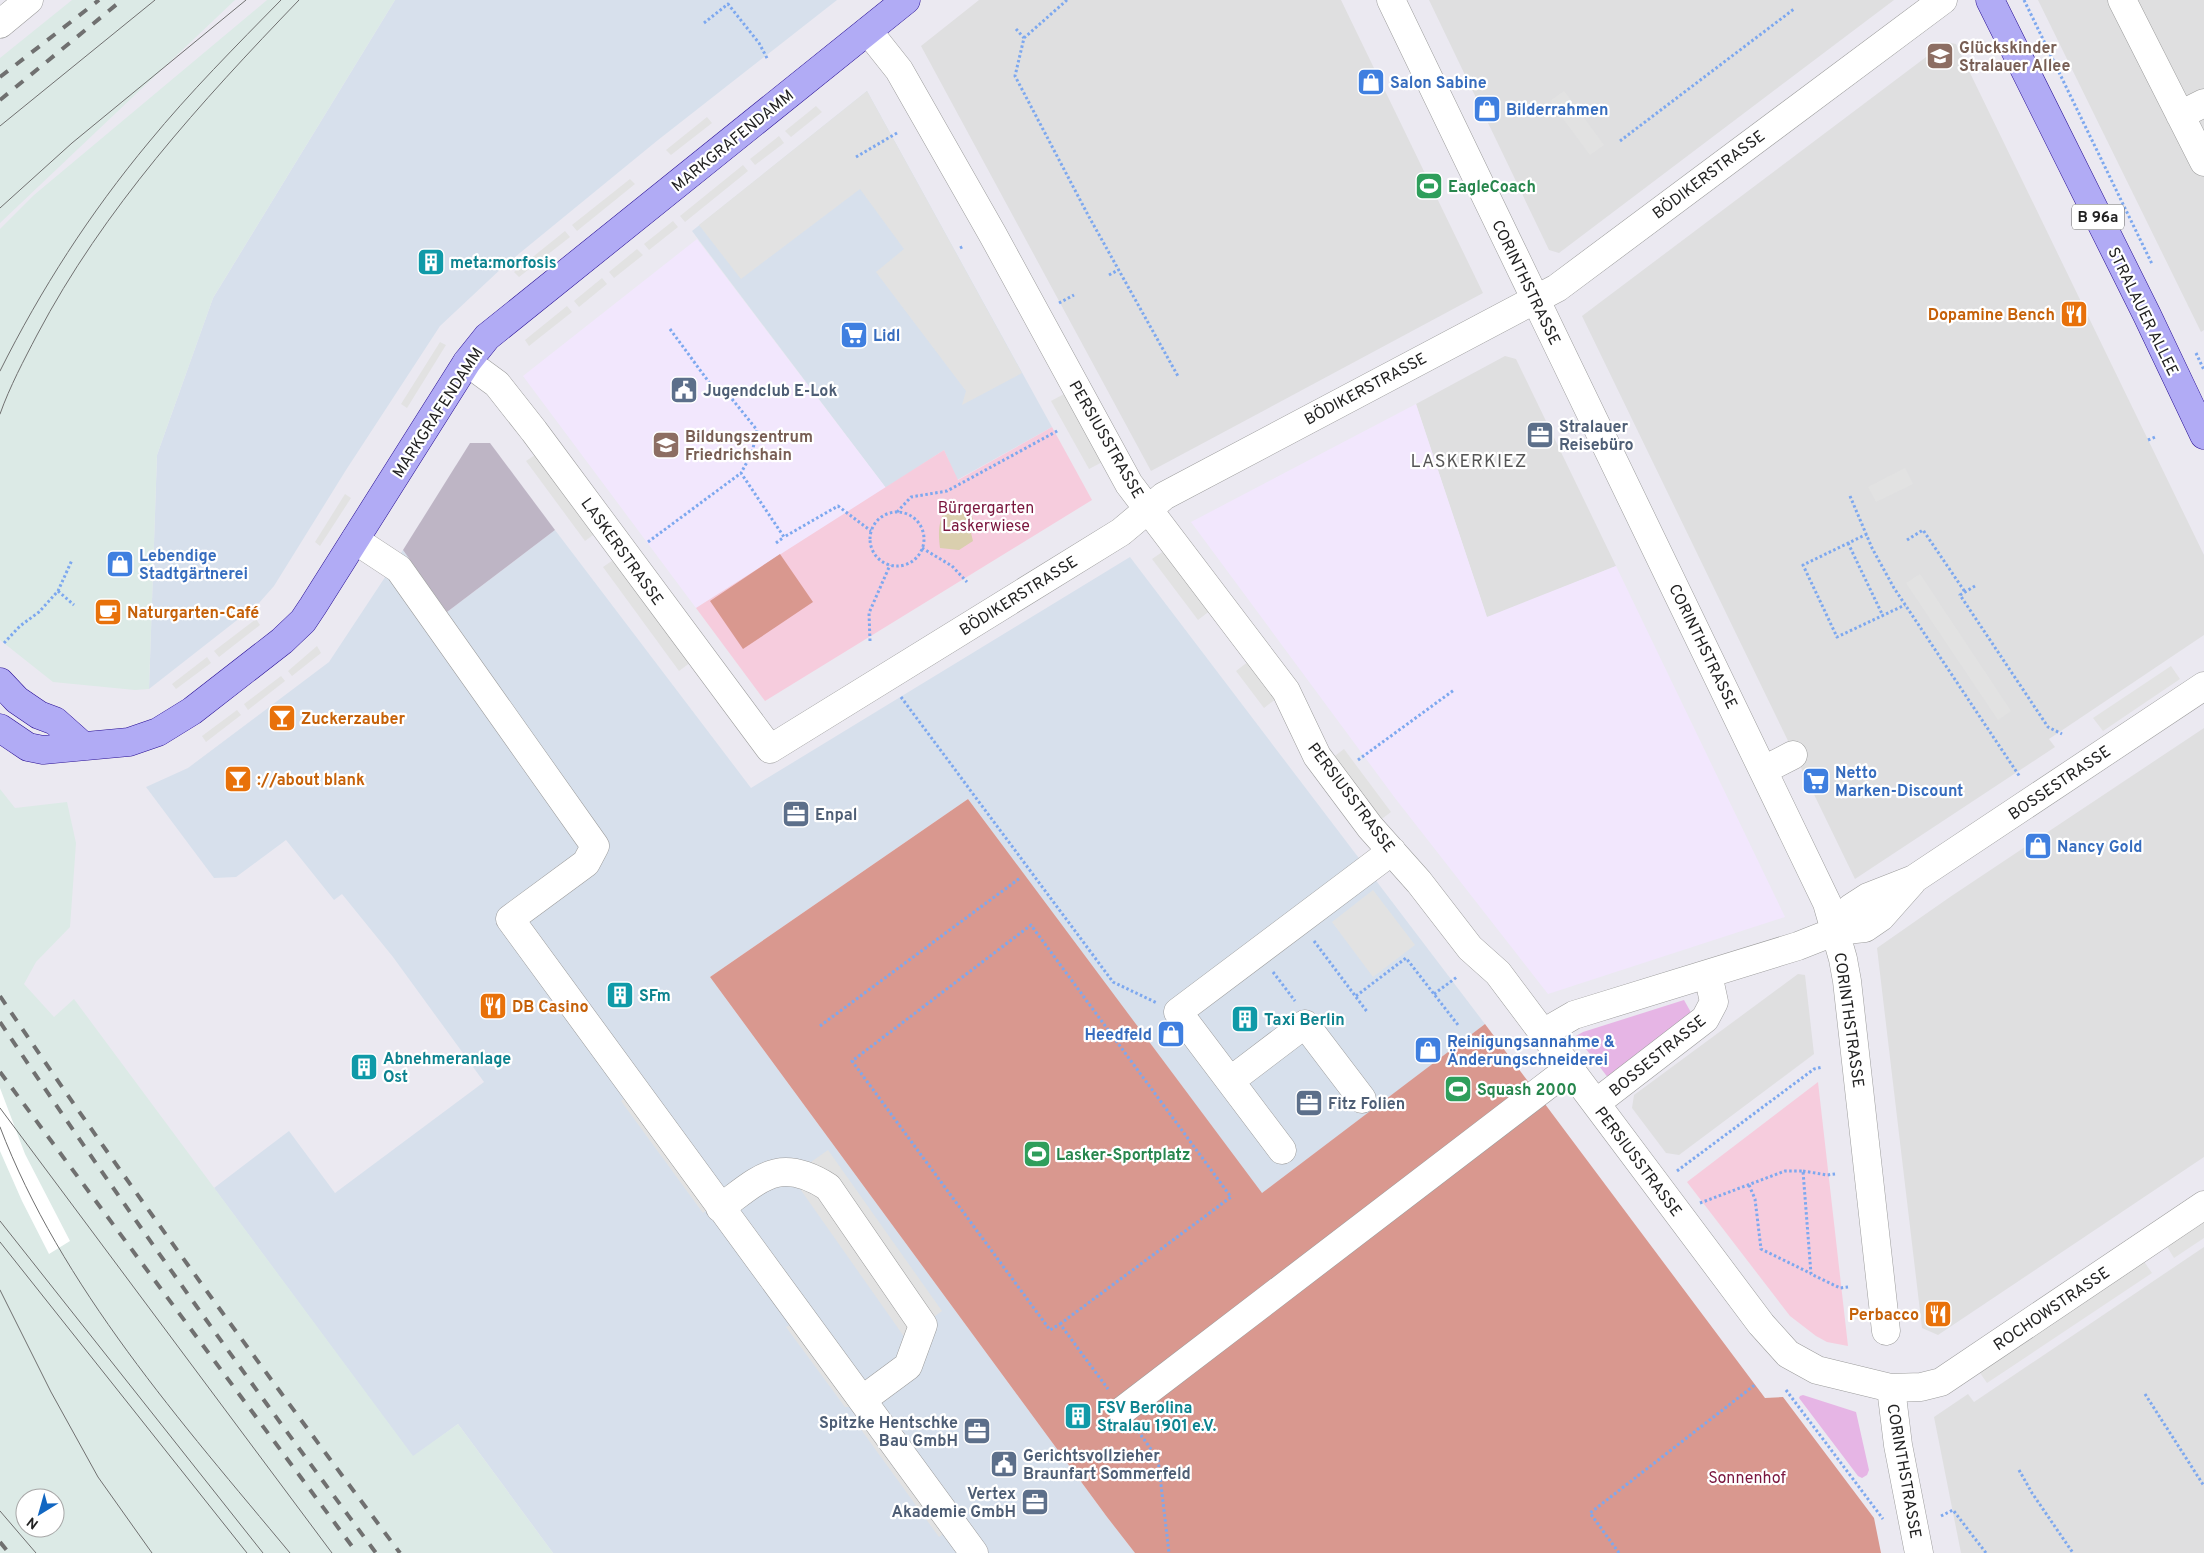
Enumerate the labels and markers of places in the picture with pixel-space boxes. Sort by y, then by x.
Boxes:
place label: Glückskinder Stralauer Allee [1959,39,2071,77]
school or university icon: Glückskinder Stralauer Allee [1925,41,1955,71]
shop icon: Salon Sabine [1356,67,1386,97]
place label: Salon Sabine [1390,74,1487,94]
shop icon: Bilderrahmen [1472,94,1502,124]
place label: Bilderrahmen [1506,101,1608,121]
sports icon: EagleCoach [1414,171,1444,201]
place label: EagleCoach [1448,178,1536,198]
building icon: meta:morfosis [416,247,446,277]
place label: meta:morfosis [450,254,557,274]
restaurant icon: Dopamine Bench [2059,299,2089,329]
place label: Dopamine Bench [1928,306,2055,326]
supermarket icon: Lidl [839,320,869,350]
place label: Lidl [873,327,900,347]
public building icon: Jugendclub E-Lok [669,375,699,405]
place label: Jugendclub E-Lok [703,382,837,402]
place label: Stralauer Reisebüro [1559,418,1634,456]
office icon: Stralauer Reisebüro [1525,420,1555,450]
place label: Bildungszentrum Friedrichshain [685,428,813,466]
school or university icon: Bildungszentrum Friedrichshain [651,430,681,460]
place label: Lebendige Stadtgärtnerei [139,547,248,585]
shop icon: Lebendige Stadtgärtnerei [105,549,135,579]
cafe icon: Naturgarten-Café [93,597,123,627]
place label: Naturgarten-Café [127,604,259,624]
bar icon: Zuckerzauber [267,703,297,733]
place label: Zuckerzauber [301,710,406,730]
bar icon: ://about blank [223,764,253,794]
place label: Netto Marken-Discount [1835,764,1963,802]
supermarket icon: Netto Marken-Discount [1801,766,1831,796]
place label: ://about blank [257,771,365,791]
office icon: Enpal [781,799,811,829]
place label: Enpal [815,806,857,826]
shop icon: Nancy Gold [2023,831,2053,861]
place label: Nancy Gold [2057,838,2143,858]
building icon: SFm [605,980,635,1010]
place label: SFm [639,987,671,1007]
restaurant icon: DB Casino [478,991,508,1021]
place label: DB Casino [512,998,589,1018]
building icon: Taxi Berlin [1230,1004,1260,1034]
place label: Taxi Berlin [1264,1011,1345,1031]
shop icon: Heedfeld [1156,1019,1186,1049]
place label: Heedfeld [1085,1026,1152,1046]
place label: Reinigungsannahme & Änderungschneiderei [1447,1033,1615,1071]
shop icon: Reinigungsannahme & Änderungschneiderei [1413,1035,1443,1065]
place label: Abnehmeranlage Ost [383,1050,511,1088]
building icon: Abnehmeranlage Ost [349,1052,379,1082]
sports icon: Squash 2000 [1443,1074,1473,1104]
place label: Squash 2000 [1477,1081,1577,1101]
office icon: Fitz Folien [1294,1088,1324,1118]
place label: Fitz Folien [1328,1095,1405,1115]
sports icon: Lasker-Sportplatz [1022,1139,1052,1169]
place label: Lasker-Sportplatz [1056,1146,1190,1166]
restaurant icon: Perbacco [1923,1299,1953,1329]
place label: Perbacco [1849,1306,1919,1326]
place label: FSV Berolina Stralau 1901 e.V. [1097,1399,1217,1437]
building icon: FSV Berolina Stralau 1901 e.V. [1063,1401,1093,1431]
place label: Spitzke Hentschke Bau GmbH [819,1414,958,1452]
office icon: Spitzke Hentschke Bau GmbH [962,1416,992,1446]
place label: Gerichtsvollzieher Braunfart Sommerfeld [1023,1447,1191,1485]
public building icon: Gerichtsvollzieher Braunfart Sommerfeld [989,1449,1019,1479]
place label: Vertex Akademie GmbH [891,1485,1016,1523]
office icon: Vertex Akademie GmbH [1020,1487,1050,1517]

